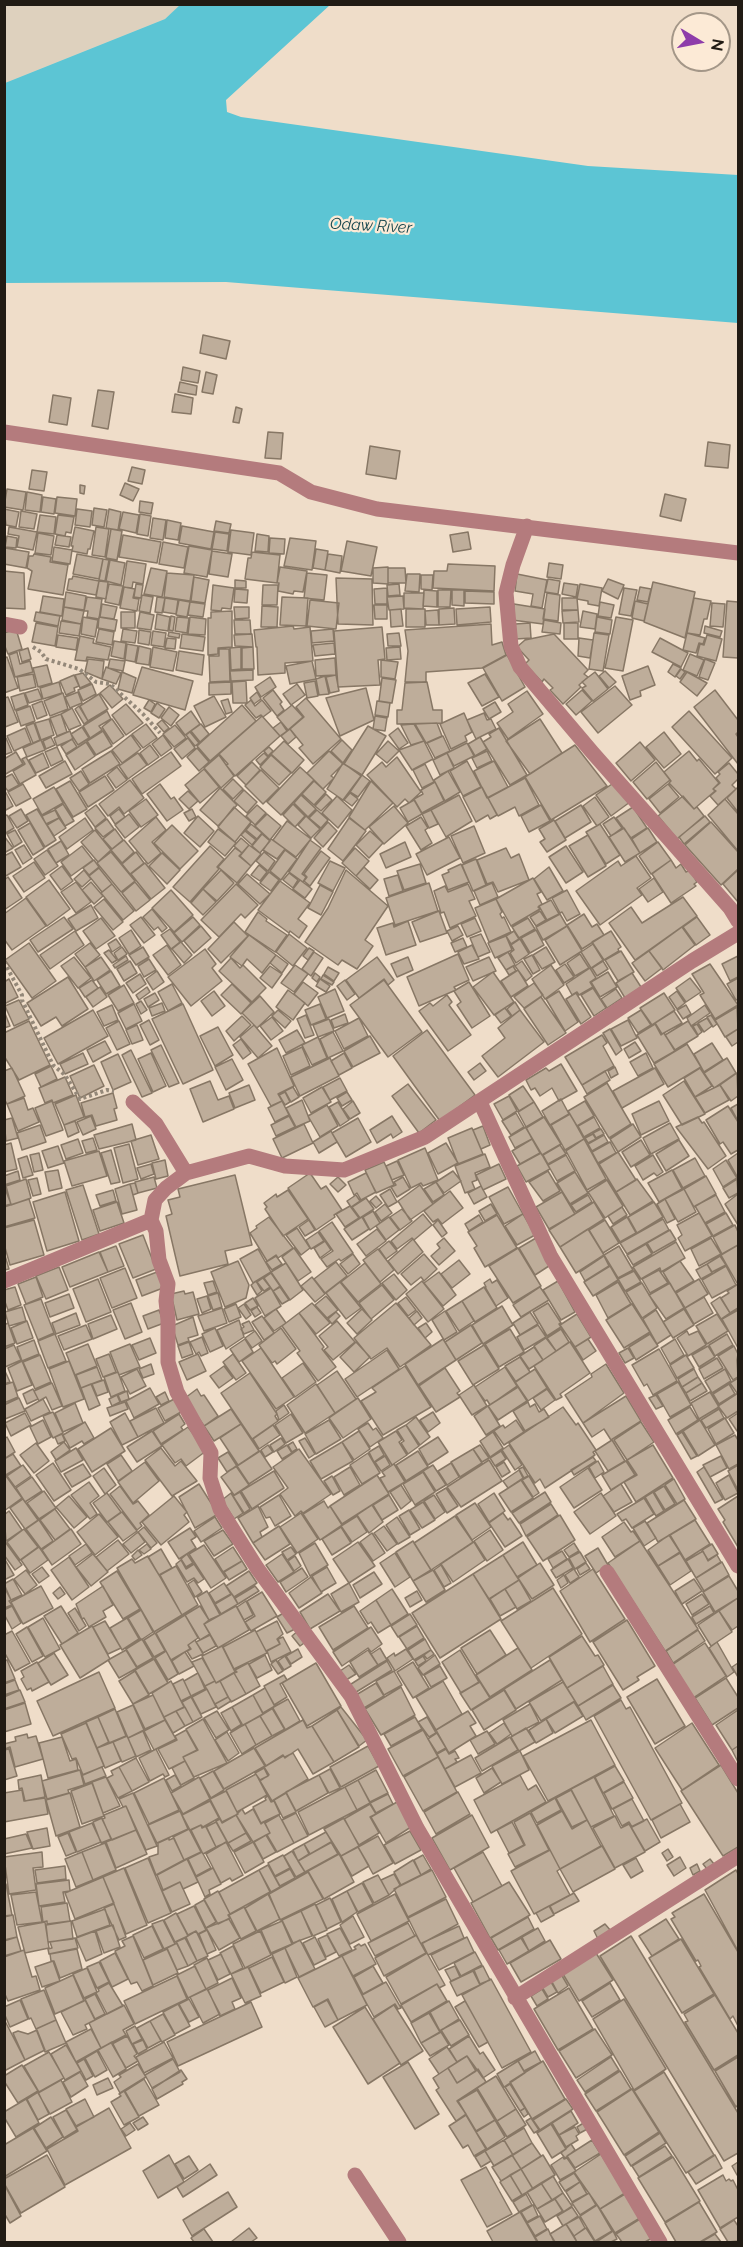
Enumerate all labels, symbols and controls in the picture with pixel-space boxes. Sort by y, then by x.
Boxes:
north arrow [671,12,731,72]
text: N [707,37,728,53]
water label: Odaw River [330,214,412,238]

